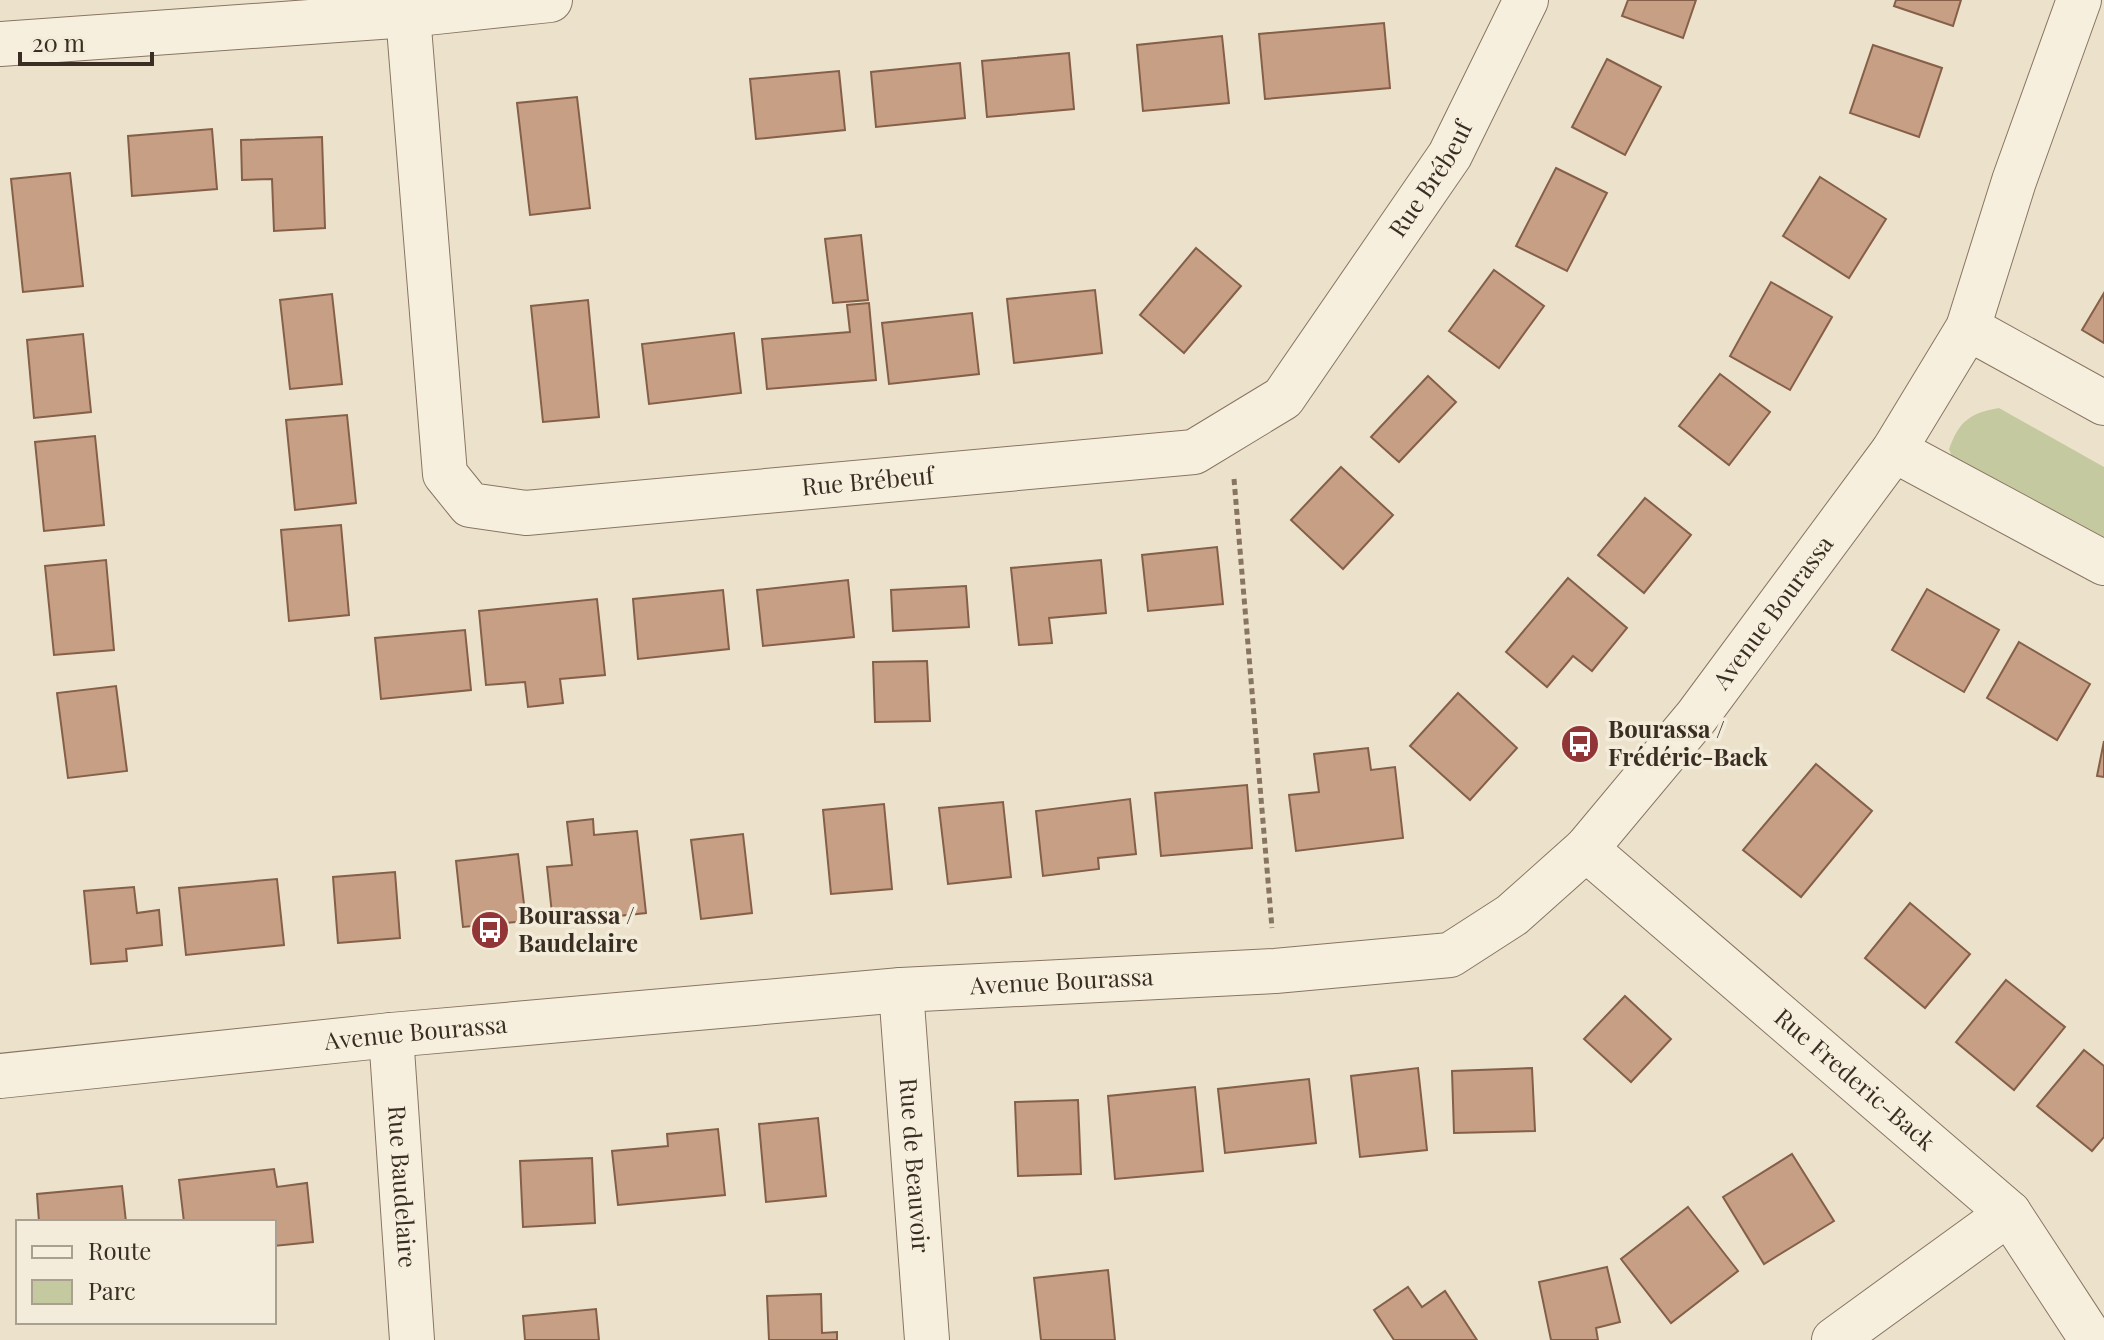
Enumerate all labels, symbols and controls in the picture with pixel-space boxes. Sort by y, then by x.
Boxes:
scale bar [20,16,152,66]
text: 20 m [32,26,85,58]
street label: Rue Brébeuf [1380,113,1479,243]
street label: Rue Brébeuf [800,458,937,502]
street label: Avenue Bourassa [1704,528,1839,696]
place label: Bourassa / Frédéric-Back [1608,712,1769,772]
bus stop icon: Bourassa / Frédéric-Back [1559,723,1601,765]
place label: Bourassa / Baudelaire [518,898,638,958]
bus stop icon: Bourassa / Baudelaire [469,909,511,951]
street label: Avenue Bourassa [968,959,1154,1001]
street label: Rue Frederic-Back [1768,1000,1943,1157]
street label: Avenue Bourassa [322,1007,508,1056]
street label: Rue de Beauvoir [894,1077,939,1254]
street label: Rue Baudelaire [382,1104,425,1269]
legend [16,1220,276,1324]
text: Route [88,1234,151,1266]
text: Parc [88,1274,136,1306]

